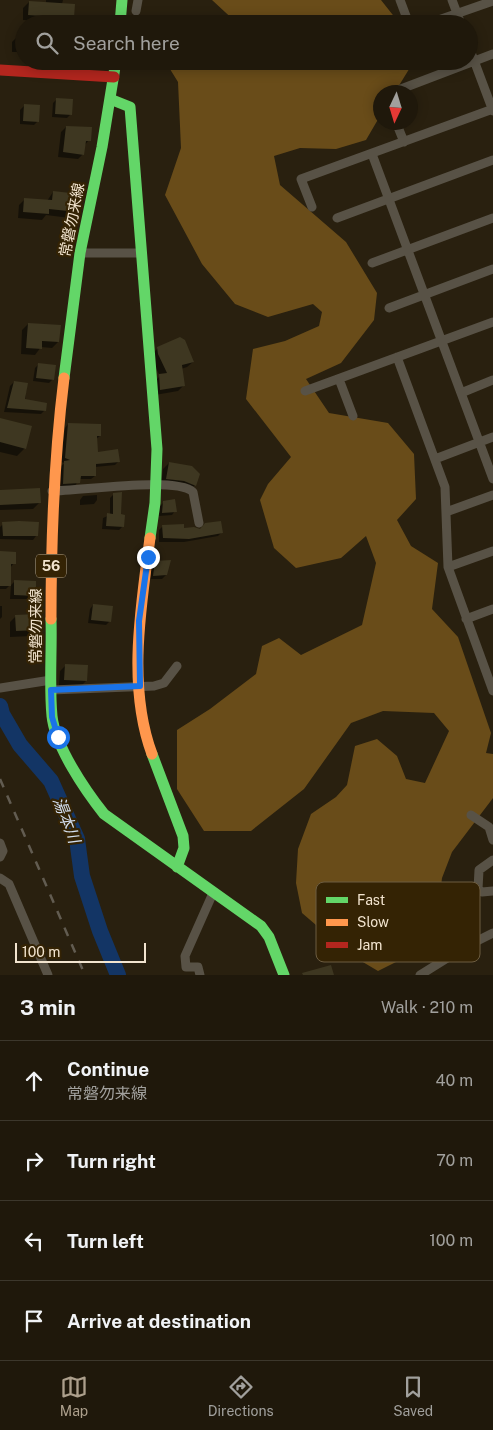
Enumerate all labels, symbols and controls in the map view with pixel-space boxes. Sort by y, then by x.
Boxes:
search box [15,15,478,70]
icon: search [33,29,61,57]
text: Search here [73,32,180,54]
north arrow [373,85,418,130]
street label: 常磐勿来線 [56,181,87,258]
route end [137,546,160,569]
road number: 56 [36,554,66,578]
street label: 常磐勿来線 [27,588,44,664]
route start [47,726,70,749]
water label: 湯本川 [49,794,85,848]
legend [316,882,480,962]
text: Fast [357,892,385,908]
text: Slow [357,914,389,930]
text: Jam [357,937,382,953]
scale bar [15,940,146,963]
text: 100 m [22,944,60,960]
text: 3 min [20,995,76,1020]
text: Walk · 210 m [381,998,473,1017]
text: Continue [67,1058,149,1080]
icon: ahead [20,1067,48,1095]
text: 40 m [435,1071,473,1090]
text: 常磐勿来線 [67,1084,147,1103]
icon: right [20,1147,48,1175]
text: Turn right [67,1150,156,1172]
text: 70 m [436,1151,473,1170]
icon: left [20,1227,48,1255]
text: Turn left [67,1230,144,1252]
text: 100 m [429,1231,473,1250]
icon: arrive [20,1307,48,1335]
text: Arrive at destination [67,1310,251,1332]
tab: Map [60,1373,88,1419]
tab: Directions [208,1373,274,1419]
tab: Saved [393,1373,433,1419]

